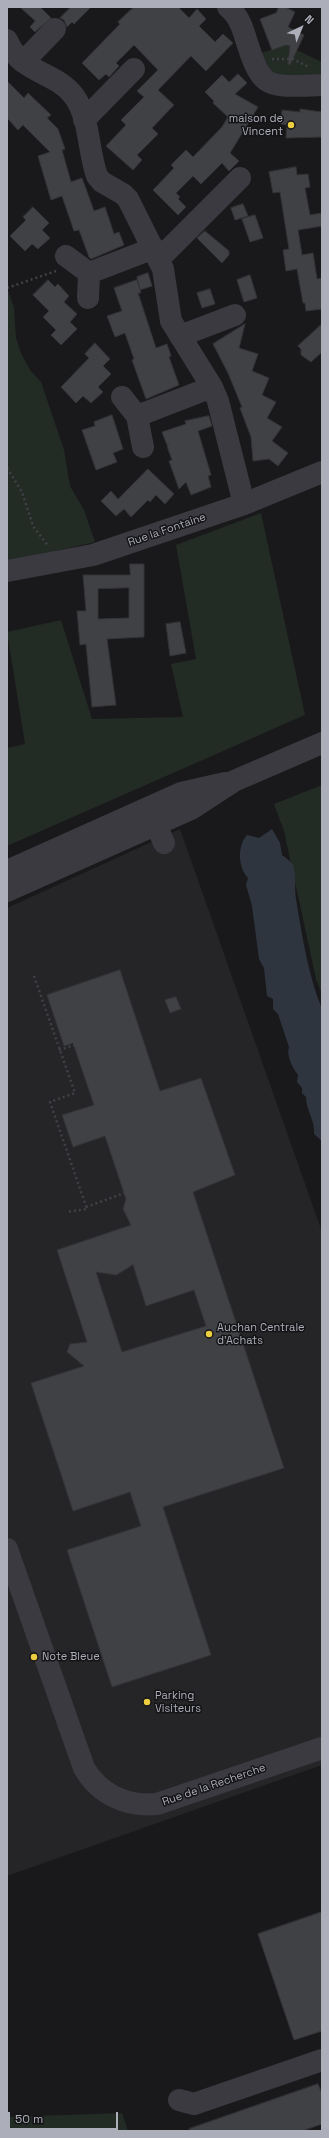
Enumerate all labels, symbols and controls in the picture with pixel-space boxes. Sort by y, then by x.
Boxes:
north arrow [281,8,321,48]
text: N [302,12,317,27]
place label: maison de Vincent [229,112,283,138]
marker: maison de Vincent [286,120,296,130]
street label: Rue la Fontaine [126,511,208,549]
place label: Auchan Centrale d'Achats [217,1321,305,1347]
marker: Auchan Centrale d'Achats [204,1329,214,1339]
place label: Note Bleue [42,1650,100,1664]
marker: Note Bleue [29,1652,39,1662]
place label: Parking Visiteurs [155,1689,201,1715]
marker: Parking Visiteurs [142,1697,152,1707]
street label: Rue de la Recherche [161,1761,267,1809]
scale bar [10,2104,120,2130]
text: 50 m [15,2111,43,2127]

